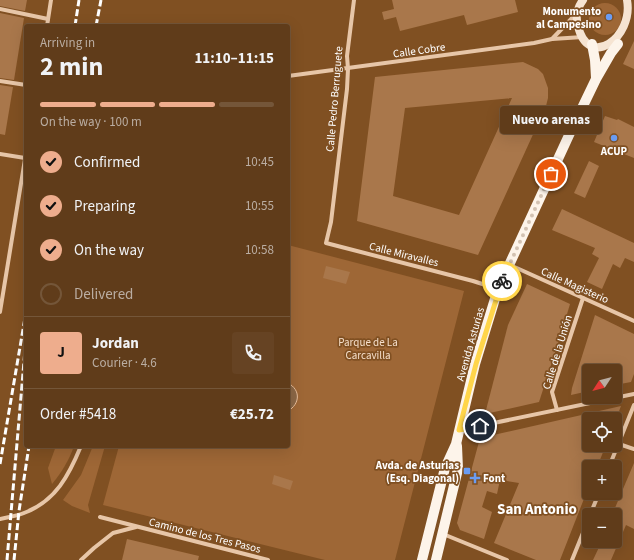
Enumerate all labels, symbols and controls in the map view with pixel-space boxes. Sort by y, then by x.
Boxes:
place label: Monumento al Campesino [536,4,601,32]
marker: Monumento al Campesino [604,12,614,22]
text: Arriving in [40,34,95,52]
street label: Calle Cobre [392,39,447,62]
street label: Calle Pedro Berruguete [322,45,347,152]
text: 2 min [40,48,103,85]
text: 11:10–11:15 [194,48,274,69]
callout: Nuevo arenas [500,106,602,134]
text: Nuevo arenas [512,111,590,129]
text: On the way · 100 m [40,113,142,131]
marker: ACUP [609,133,619,143]
place label: ACUP [600,144,628,159]
icon: check [40,151,62,173]
text: Confirmed [74,152,140,173]
text: 10:45 [245,153,274,171]
pin [534,157,568,191]
icon: bag [540,163,562,185]
icon: check [40,195,62,217]
text: Preparing [74,196,135,217]
text: 10:55 [245,197,274,215]
icon: check [40,239,62,261]
street label: Calle Miravalles [368,239,441,270]
text: On the way [74,240,144,261]
text: 10:58 [245,241,274,259]
courier [482,261,522,301]
street label: Calle Magisterio [539,264,611,307]
icon: bike [491,270,513,292]
text: Delivered [74,284,133,305]
street label: Avenida Asturias [453,305,488,383]
street label: Calle de la Unión [539,313,576,391]
button: phone [232,332,274,374]
text: Jordan [92,333,139,354]
park label: Parque de La Carcavilla [338,335,398,363]
text: J [57,342,65,363]
text: Courier · 4.6 [92,354,157,372]
north arrow [582,364,622,404]
map controls [582,364,622,548]
text: Order #5418 [40,404,116,425]
text: €25.72 [230,404,274,425]
pin [463,409,497,443]
button: locate [582,412,622,452]
icon: home [469,415,491,437]
place label: Avda. de Asturias (Esq. Diagonal) [375,458,459,486]
button: + [582,460,622,500]
marker: Avda. de Asturias (Esq. Diagonal) [462,466,472,476]
place label: Font [483,471,506,486]
marker: Font [470,473,480,483]
district label: San Antonio [497,499,577,520]
button: − [582,508,622,548]
street label: Camino de los Tres Pasos [147,514,263,557]

